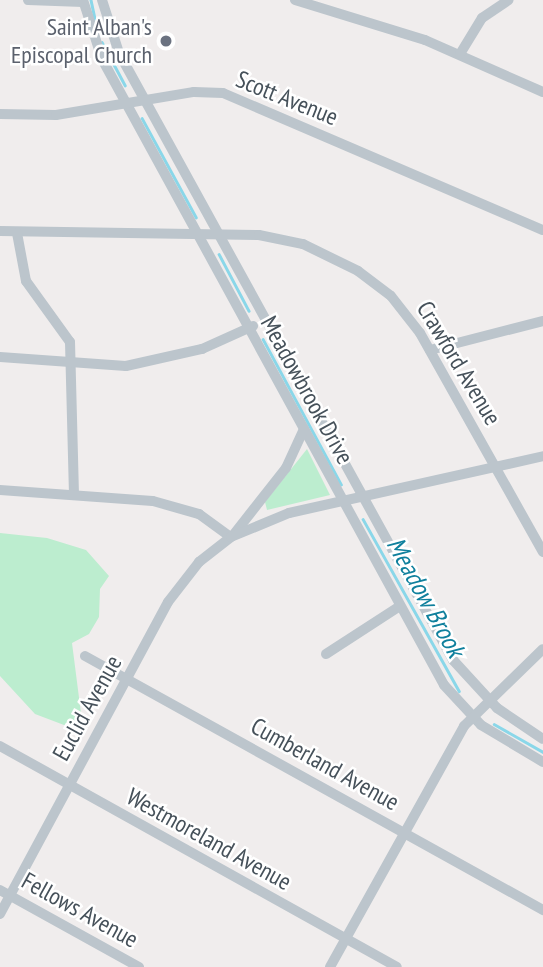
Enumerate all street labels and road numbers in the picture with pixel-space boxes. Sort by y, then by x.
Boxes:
street label: Scott Avenue [232,64,342,132]
street label: Crawford Avenue [411,296,507,430]
street label: Meadowbrook Drive [254,311,360,469]
street label: Euclid Avenue [46,650,128,766]
street label: Cumberland Avenue [246,711,404,817]
street label: Westmoreland Avenue [121,782,297,896]
street label: Fellows Avenue [17,866,143,954]

